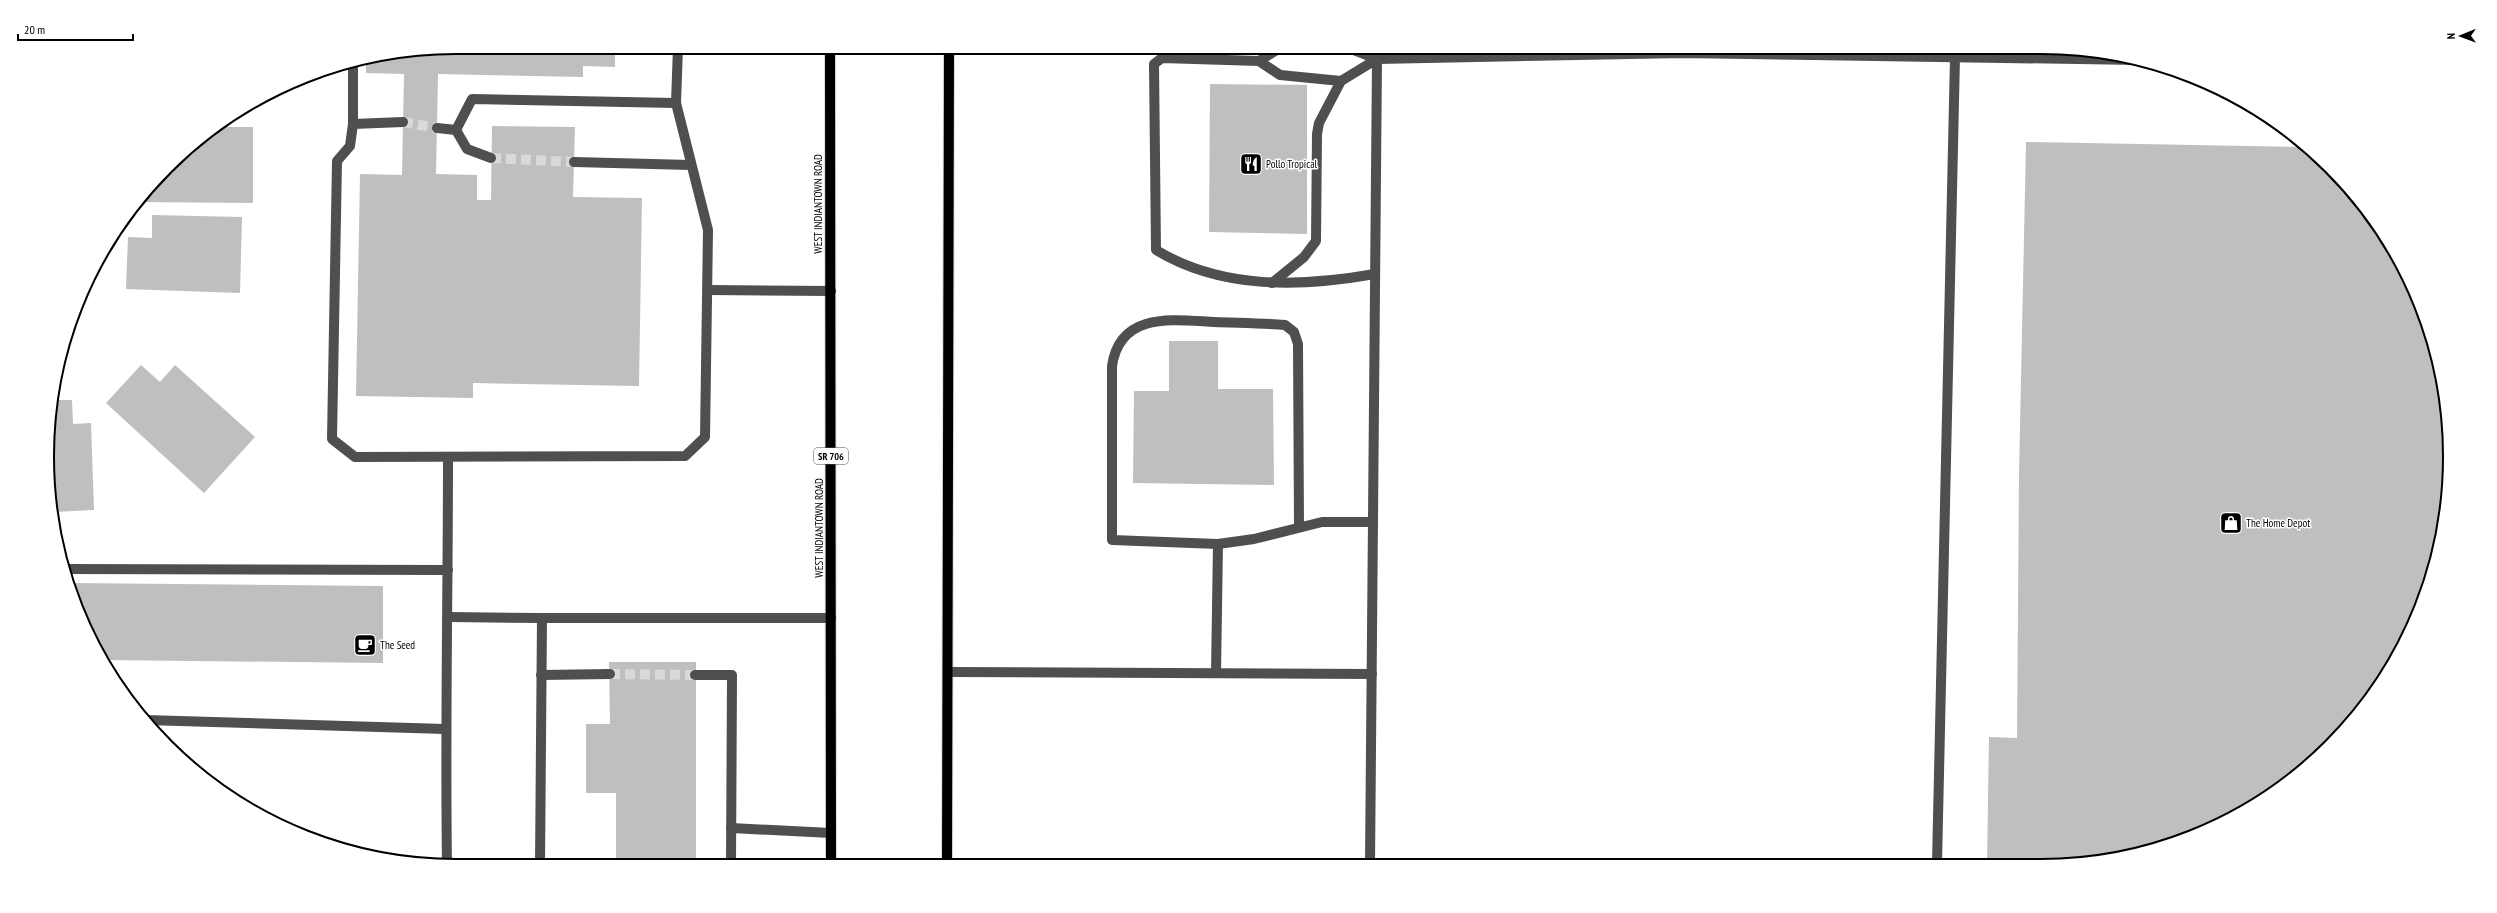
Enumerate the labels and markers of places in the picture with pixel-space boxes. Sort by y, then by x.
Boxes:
restaurant icon: Pollo Tropical [1238,151,1264,177]
place label: Pollo Tropical [1266,157,1318,171]
shop icon: The Home Depot [2218,510,2244,536]
place label: The Home Depot [2246,516,2310,530]
cafe icon: The Seed [352,632,378,658]
place label: The Seed [380,638,415,652]

